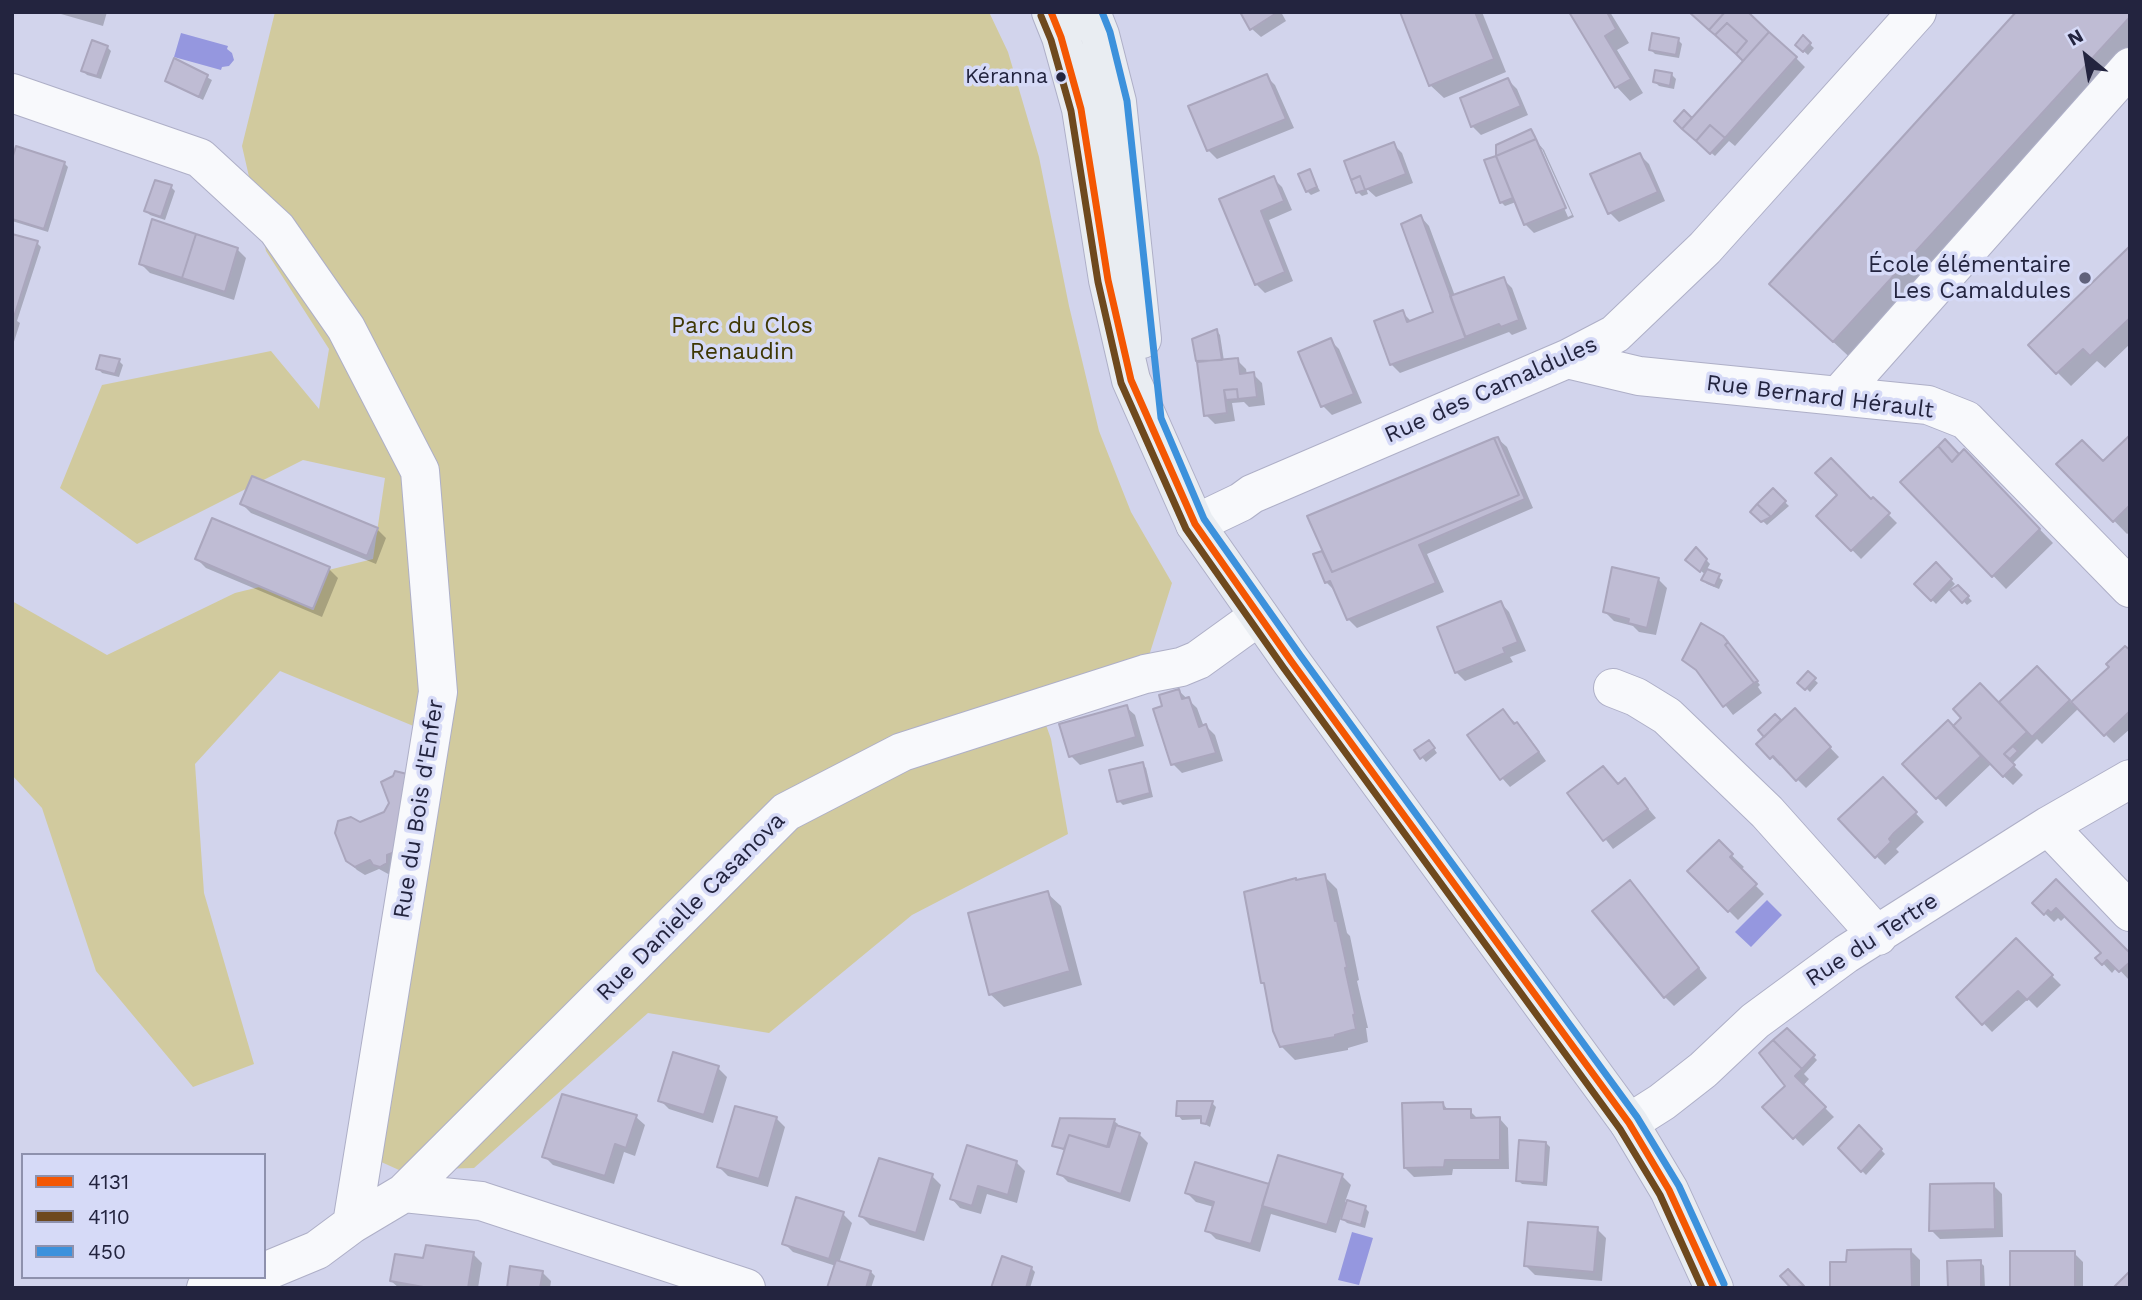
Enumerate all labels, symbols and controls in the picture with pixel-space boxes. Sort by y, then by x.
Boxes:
north arrow [2051,21,2121,91]
text: N [2063,24,2087,51]
place label: Kéranna [965,64,1048,90]
marker: Kéranna [1054,70,1068,84]
place label: École élémentaire Les Camaldules [1868,251,2071,305]
marker: École élémentaire Les Camaldules [2077,270,2093,286]
park label: Parc du Clos Renaudin [671,312,813,366]
street label: Rue des Camaldules [1380,331,1602,449]
street label: Rue Bernard Hérault [1705,369,1935,425]
street label: Rue du Bois d'Enfer [388,697,450,921]
street label: Rue Danielle Casanova [591,807,791,1007]
street label: Rue du Tertre [1801,887,1943,993]
legend [21,1153,266,1279]
text: 4131 [88,1169,129,1194]
text: 4110 [88,1204,130,1229]
text: 450 [88,1239,126,1264]

